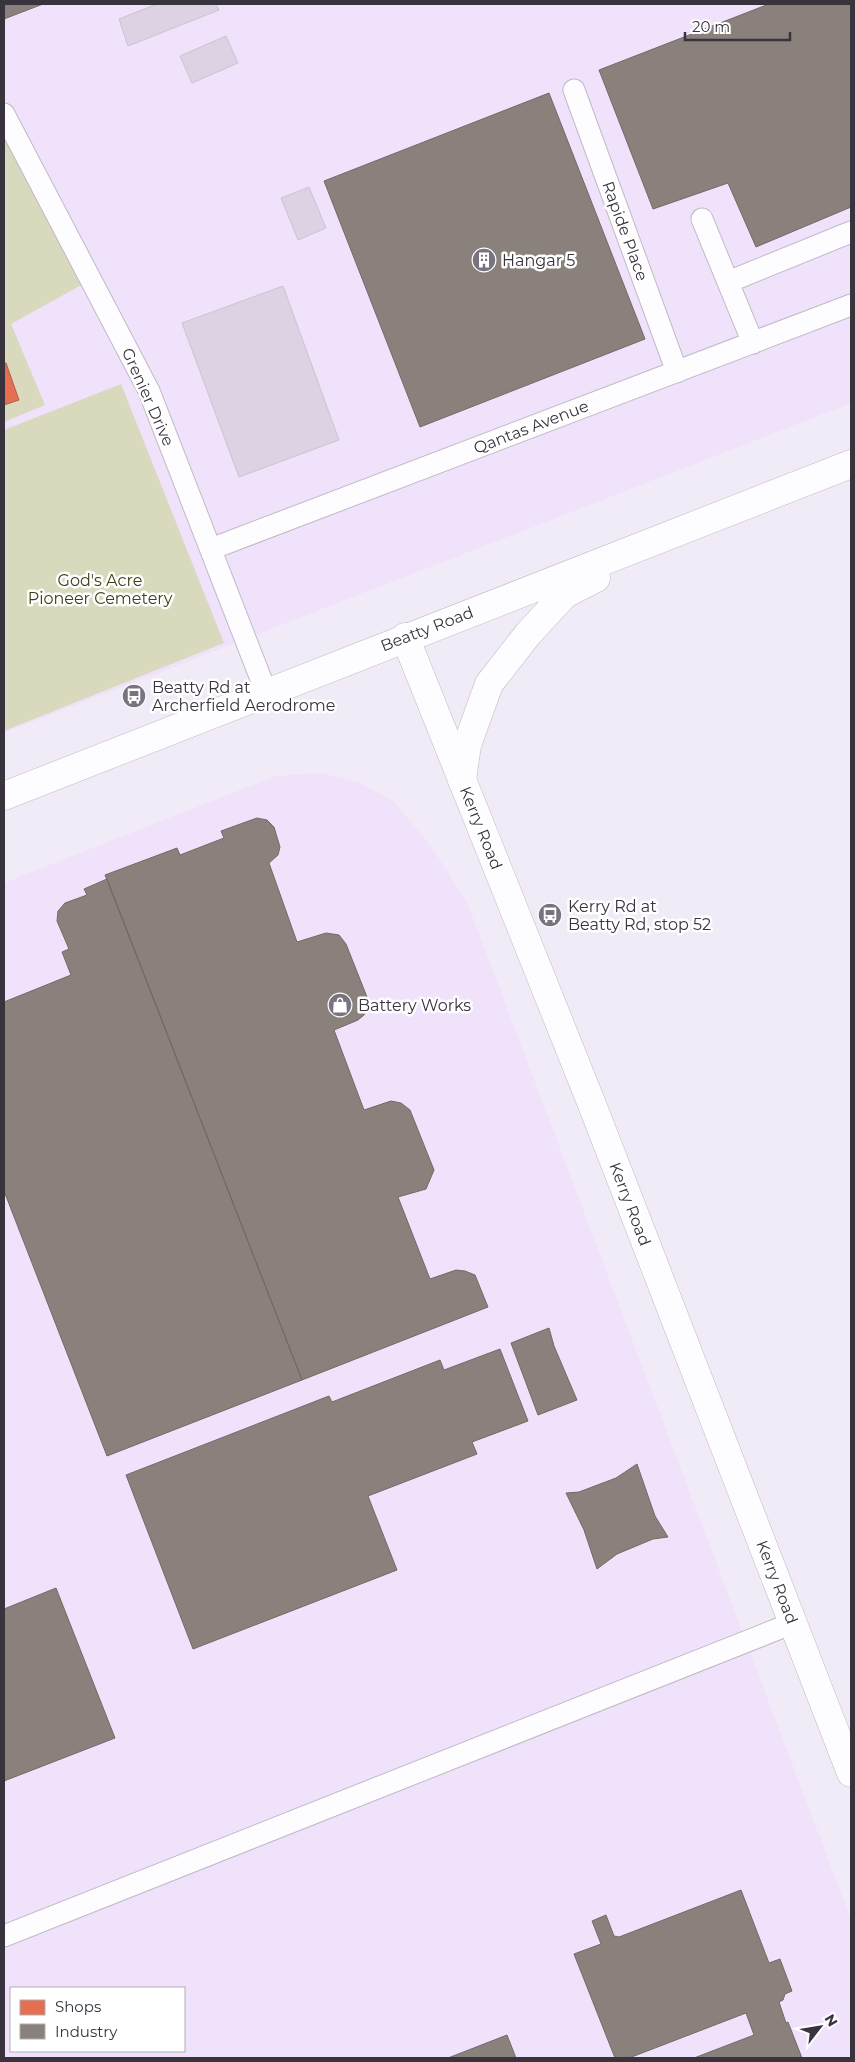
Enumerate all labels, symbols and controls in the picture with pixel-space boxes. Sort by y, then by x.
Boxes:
scale bar [685,10,790,42]
text: 20 m [692,17,730,36]
street label: Rapide Place [598,179,652,283]
building icon: Hangar 5 [471,247,497,273]
place label: Hangar 5 [502,251,575,270]
street label: Grenier Drive [118,345,178,449]
street label: Qantas Avenue [471,396,591,458]
park label: God's Acre Pioneer Cemetery [28,571,173,608]
street label: Beatty Road [378,603,476,655]
place label: Beatty Rd at Archerfield Aerodrome [152,678,336,715]
bus stop icon: Beatty Rd at Archerfield Aerodrome [121,683,147,709]
street label: Kerry Road [456,784,506,872]
place label: Kerry Rd at Beatty Rd, stop 52 [568,897,711,934]
bus stop icon: Kerry Rd at Beatty Rd, stop 52 [537,902,563,928]
shop icon: Battery Works [327,992,353,1018]
place label: Battery Works [358,996,471,1015]
street label: Kerry Road [605,1160,655,1248]
street label: Kerry Road [752,1538,802,1626]
legend [10,1987,185,2052]
text: Shops [55,1997,101,2016]
north arrow [795,2002,845,2052]
text: N [821,2011,842,2030]
text: Industry [55,2022,118,2041]

